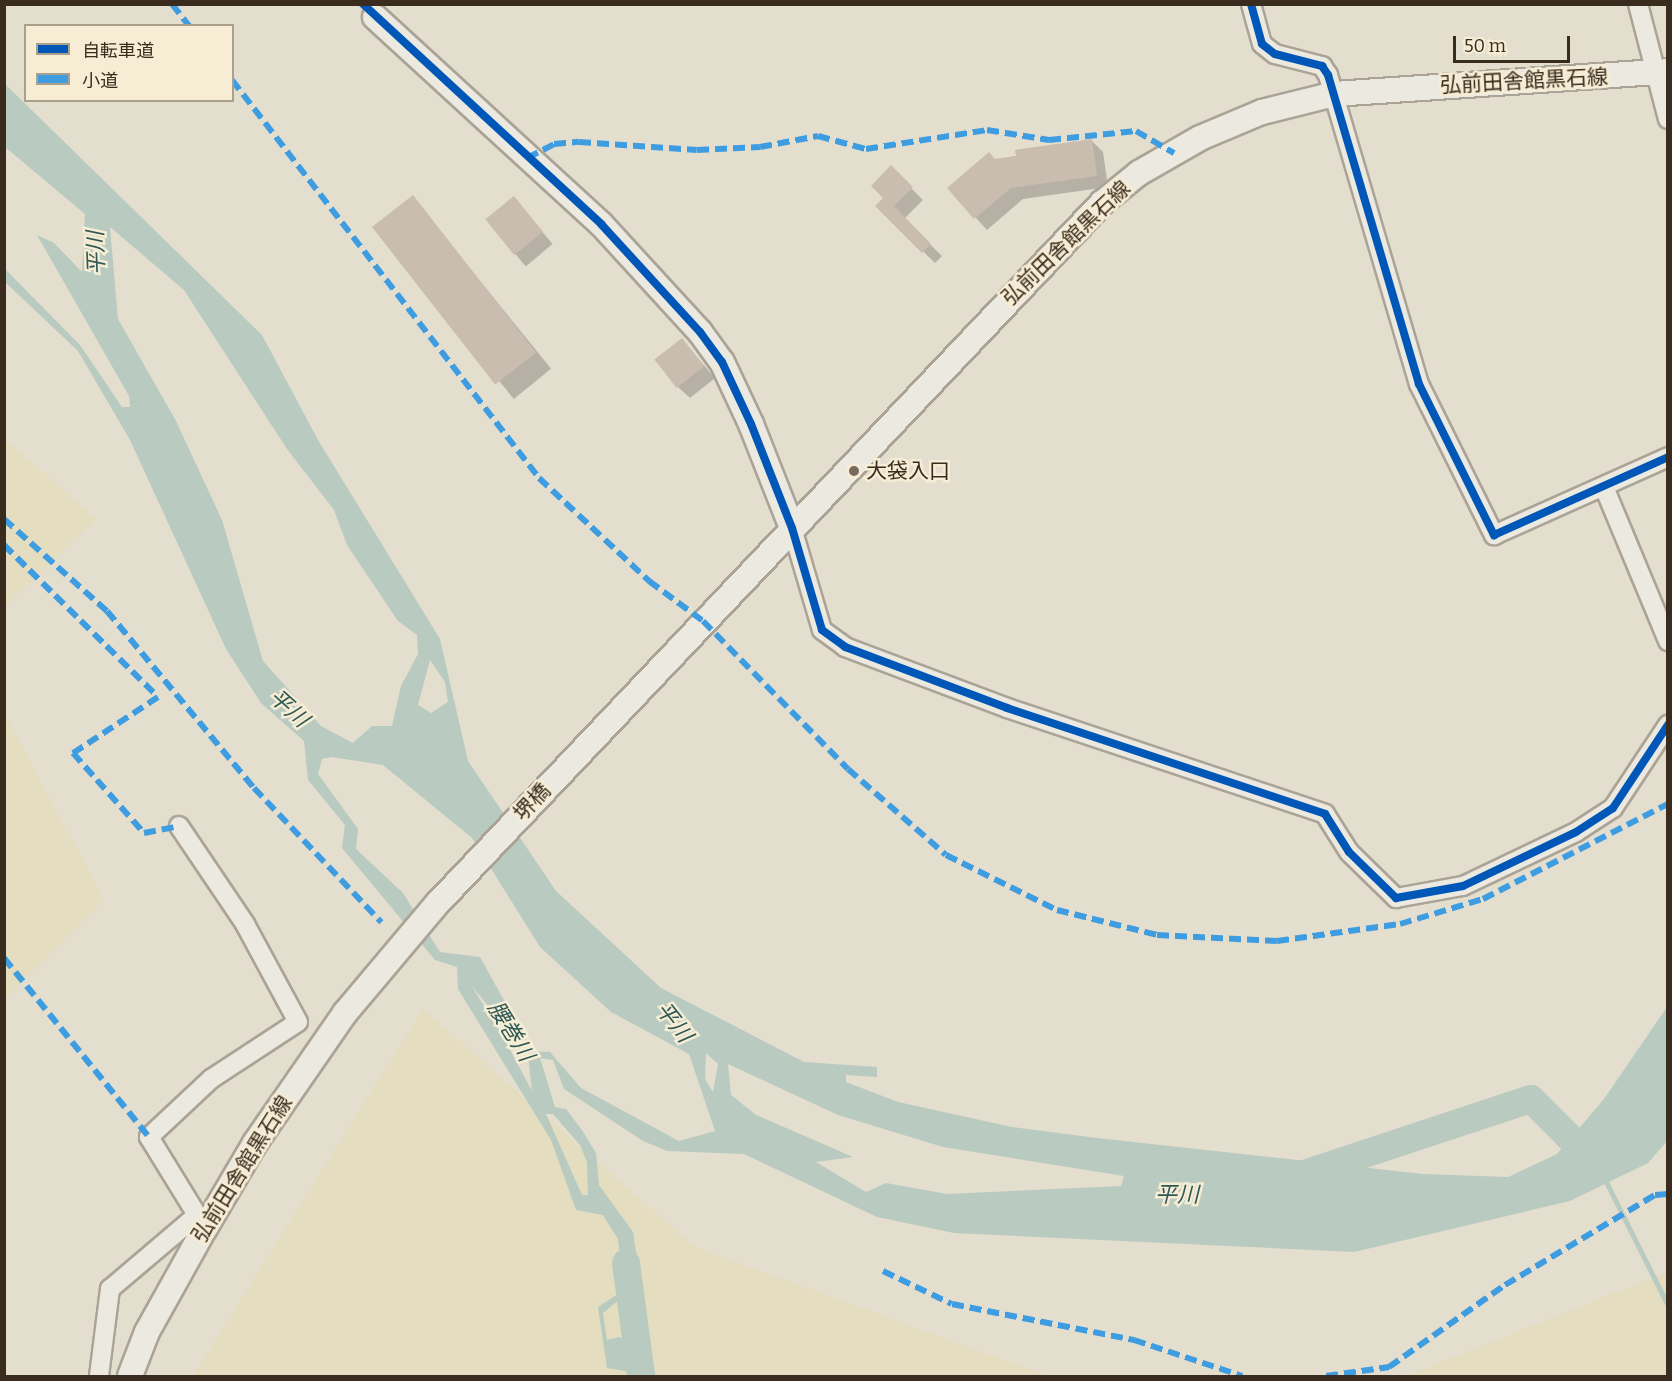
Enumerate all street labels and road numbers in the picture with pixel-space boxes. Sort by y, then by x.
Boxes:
street label: 弘前田舎館黒石線 [1439,64,1609,98]
street label: 弘前田舎館黒石線 [997,176,1135,310]
street label: 堺橋 [508,778,556,826]
street label: 弘前田舎館黒石線 [187,1091,297,1247]

